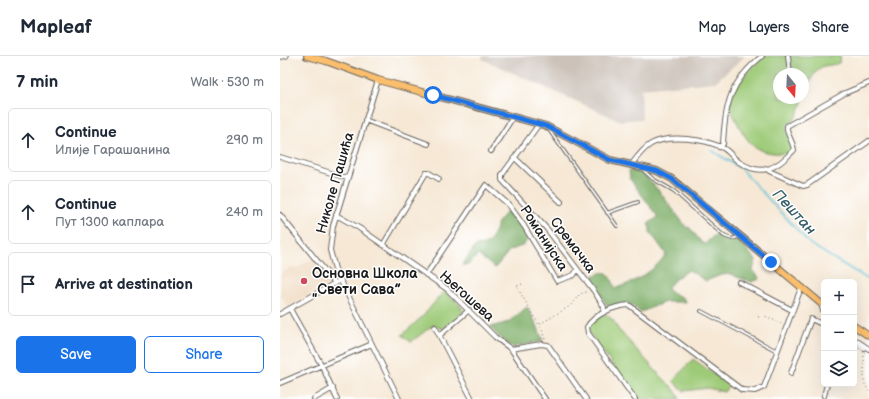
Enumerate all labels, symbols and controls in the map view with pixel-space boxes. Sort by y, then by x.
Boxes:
text: Mapleaf [20,16,92,39]
text: Map [698,19,726,36]
text: Layers [748,19,790,36]
text: Share [812,19,849,36]
north arrow [773,68,809,104]
text: 7 min [16,72,58,92]
text: Walk · 530 m [190,74,264,90]
route start [424,86,442,104]
text: Continue [55,123,117,142]
icon: ahead [17,129,39,151]
street label: Николе Пашића [312,130,358,236]
text: 290 m [226,132,263,148]
text: Илије Гарашанина [55,142,170,158]
water label: Пештан [768,185,820,239]
text: Continue [55,195,117,214]
icon: ahead [17,201,39,223]
street label: Романијска [516,202,572,275]
text: 240 m [226,204,263,220]
text: Пут 1300 каплара [55,214,164,230]
street label: Сремачка [547,214,600,277]
route end [762,253,780,271]
place label: Основна Школа „Свети Сава” [312,265,418,298]
street label: Његошева [436,267,498,326]
icon: arrive [17,273,39,295]
text: Arrive at destination [55,275,193,294]
marker: Основна Школа „Свети Сава” [299,276,309,286]
map controls [821,279,857,387]
button: + [821,279,857,315]
button: − [821,315,857,351]
button: Save [16,336,136,373]
button: Share [144,336,264,373]
button: layers [821,351,857,387]

